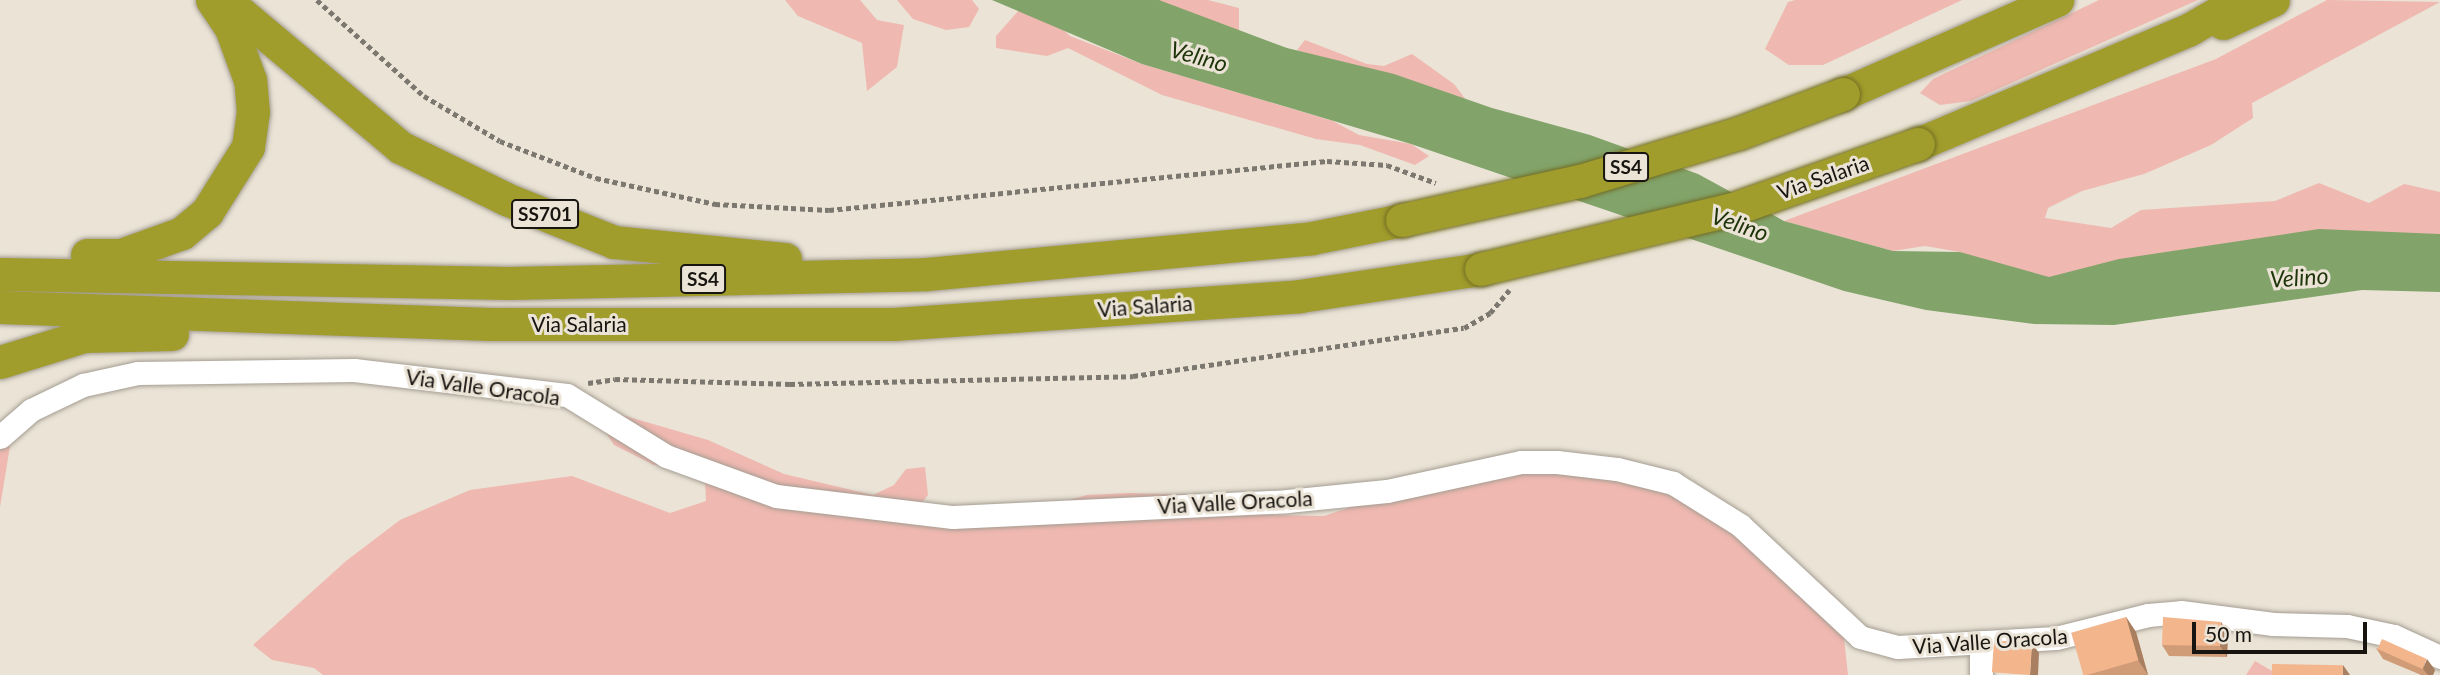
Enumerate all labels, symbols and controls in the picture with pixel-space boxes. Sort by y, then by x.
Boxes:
water label: Velino [1167,35,1231,77]
street label: Via Salaria [1774,150,1872,204]
road number: SS4 [1602,152,1650,182]
road number: SS701 [510,198,580,230]
water label: Velino [1708,201,1772,247]
water label: Velino [2269,261,2329,293]
road number: SS4 [678,264,728,294]
street label: Via Salaria [1097,290,1193,322]
street label: Via Salaria [531,311,627,337]
street label: Via Valle Oracola [404,364,562,410]
street label: Via Valle Oracola [1156,485,1314,519]
scale bar [2195,608,2370,652]
text: 50 m [2205,621,2252,646]
street label: Via Valle Oracola [1911,623,2069,659]

